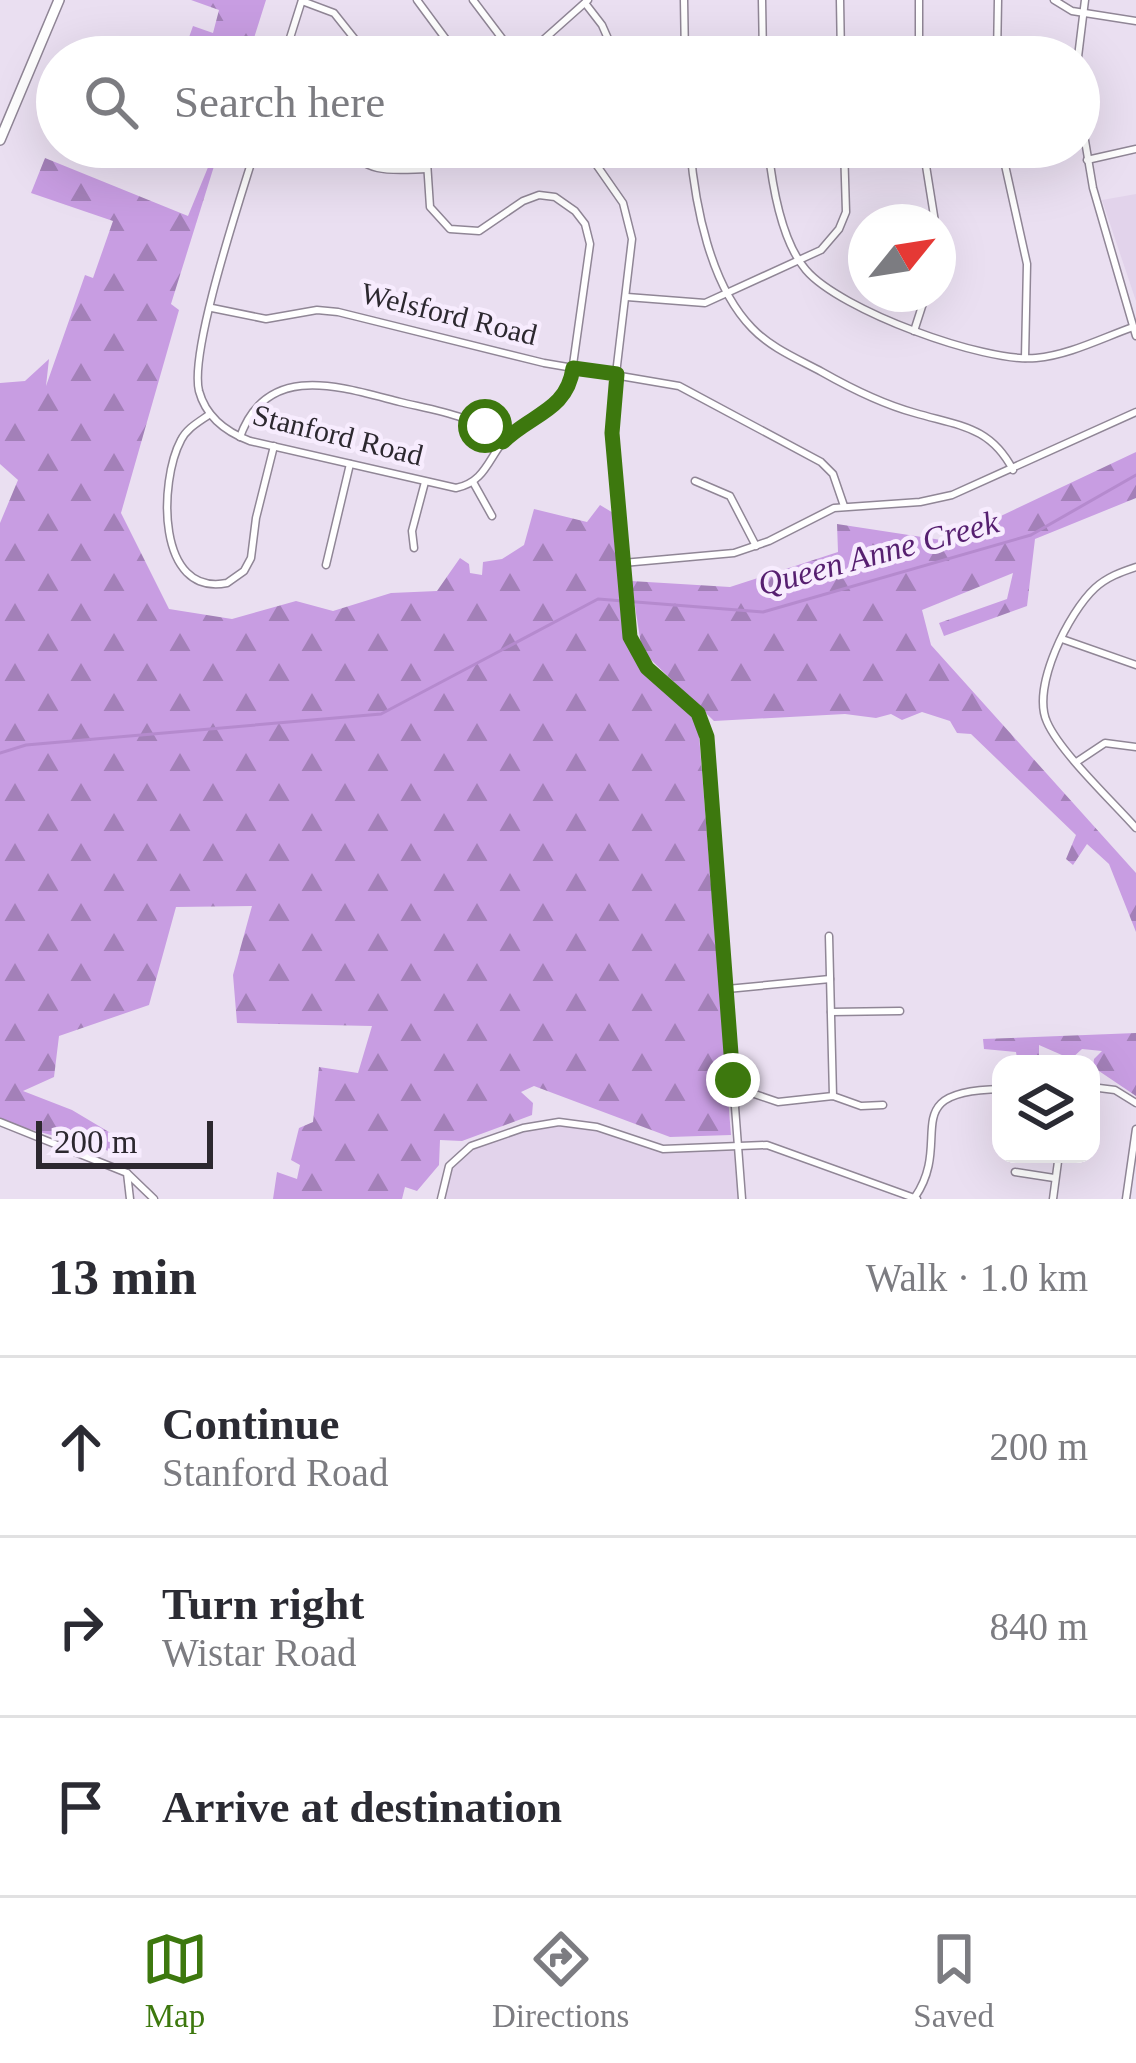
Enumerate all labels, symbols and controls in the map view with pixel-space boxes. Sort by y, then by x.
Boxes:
search box [36,36,1100,168]
icon: search [78,69,144,135]
text: Search here [174,77,385,127]
north arrow [848,204,956,312]
street label: Welsford Road [358,276,540,351]
street label: Stanford Road [250,397,427,472]
route start [458,399,512,453]
water label: Queen Anne Creek [754,503,1004,602]
route end [706,1053,760,1107]
map controls [992,1055,1100,1163]
button: layers [992,1055,1100,1163]
scale bar [36,1115,213,1168]
text: 200 m [54,1124,137,1160]
text: 13 min [48,1249,197,1305]
text: Walk · 1.0 km [866,1256,1088,1299]
text: Continue [162,1399,340,1449]
icon: ahead [48,1414,114,1480]
text: 200 m [989,1425,1088,1468]
text: Stanford Road [162,1451,388,1494]
text: Turn right [162,1579,364,1629]
icon: right [48,1594,114,1660]
text: 840 m [989,1605,1088,1648]
text: Wistar Road [162,1631,356,1674]
icon: arrive [48,1774,114,1840]
text: Arrive at destination [162,1782,562,1832]
tab: Map [142,1926,208,2035]
tab: Directions [492,1926,629,2035]
tab: Saved [913,1926,994,2035]

